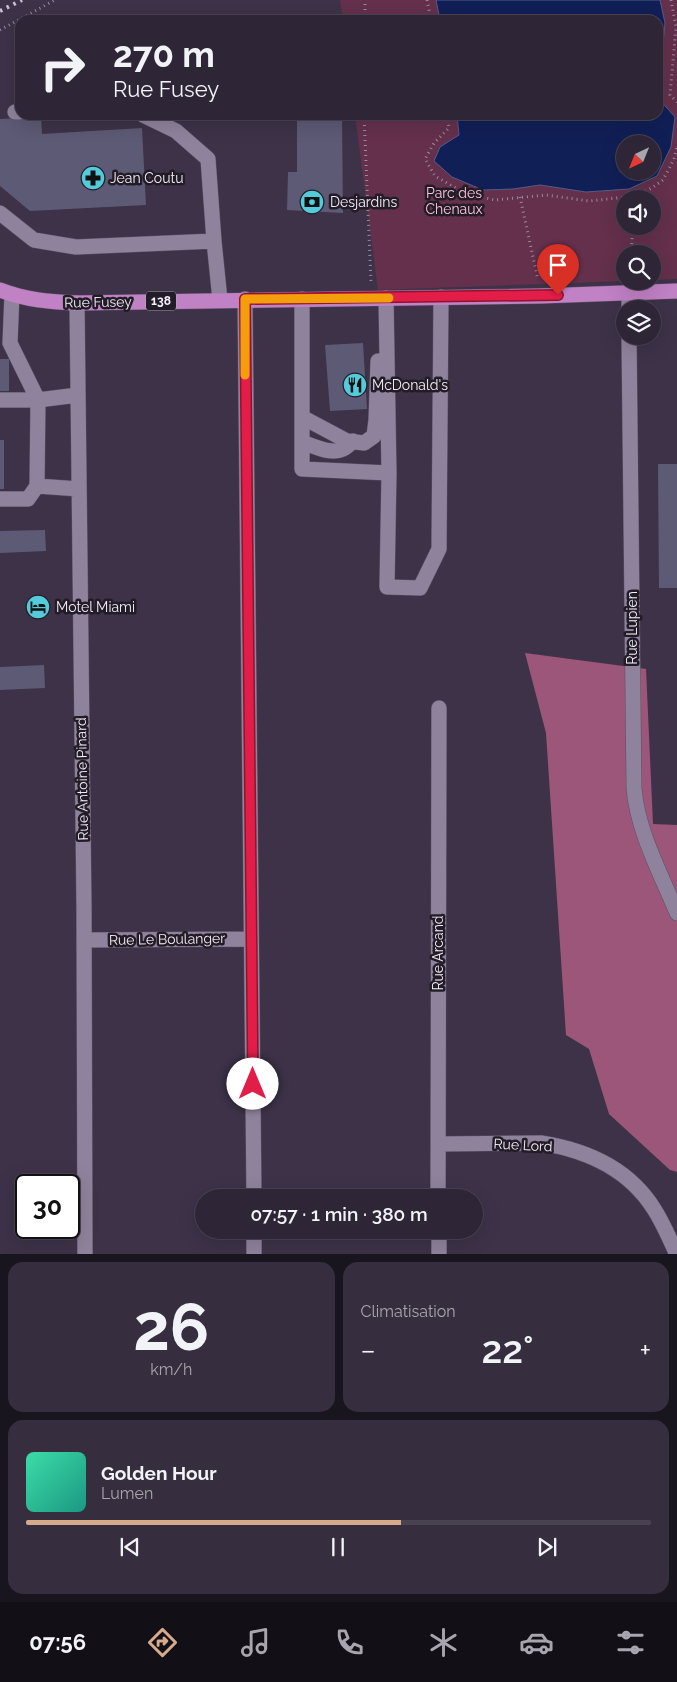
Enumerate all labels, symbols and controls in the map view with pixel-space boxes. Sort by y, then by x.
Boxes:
text: 270 m [113,34,215,75]
icon: right [30,35,95,100]
text: Rue Fusey [113,76,219,102]
north arrow [616,135,661,180]
map controls [616,135,661,345]
pharmacy icon: Jean Coutu [80,165,106,191]
place label: Jean Coutu [110,170,183,186]
park label: Parc des Chenaux [425,185,483,217]
bank icon: Desjardins [299,189,325,215]
button: sound [616,190,661,235]
place label: Desjardins [330,194,397,210]
pin [537,244,579,295]
button: search [616,245,661,290]
icon: arrive [544,251,572,279]
road number: 138 [146,292,176,310]
street label: Rue Fusey [64,293,132,311]
button: layers [616,300,661,345]
restaurant icon: McDonald's [342,372,368,398]
place label: McDonald's [372,377,448,393]
street label: Rue Lupien [624,591,640,665]
hotel icon: Motel Miami [25,594,51,620]
place label: Motel Miami [56,599,135,615]
street label: Rue Antoine Pinard [73,717,91,841]
street label: Rue Arcand [430,915,446,991]
street label: Rue Le Boulanger [109,930,225,948]
position arrow [226,1057,278,1109]
street label: Rue Lord [493,1135,553,1155]
speed limit sign: 30 [15,1174,80,1239]
text: 07:57 · 1 min · 380 m [250,1203,428,1225]
text: 26 [133,1289,209,1365]
text: Climatisation [361,1302,456,1321]
text: 22° [482,1327,533,1372]
text: − [361,1334,376,1367]
text: + [639,1334,651,1367]
text: km/h [150,1360,192,1379]
text: Golden Hour [101,1462,217,1484]
text: Lumen [101,1484,153,1503]
icon: previous [116,1533,144,1561]
icon: pause [324,1533,352,1561]
icon: next [533,1533,561,1561]
icon: directions [145,1625,180,1660]
icon: music [238,1625,273,1660]
icon: phone [332,1625,367,1660]
icon: climate [426,1625,461,1660]
icon: car [519,1625,554,1660]
icon: filters [613,1625,648,1660]
text: 07:56 [29,1629,86,1655]

